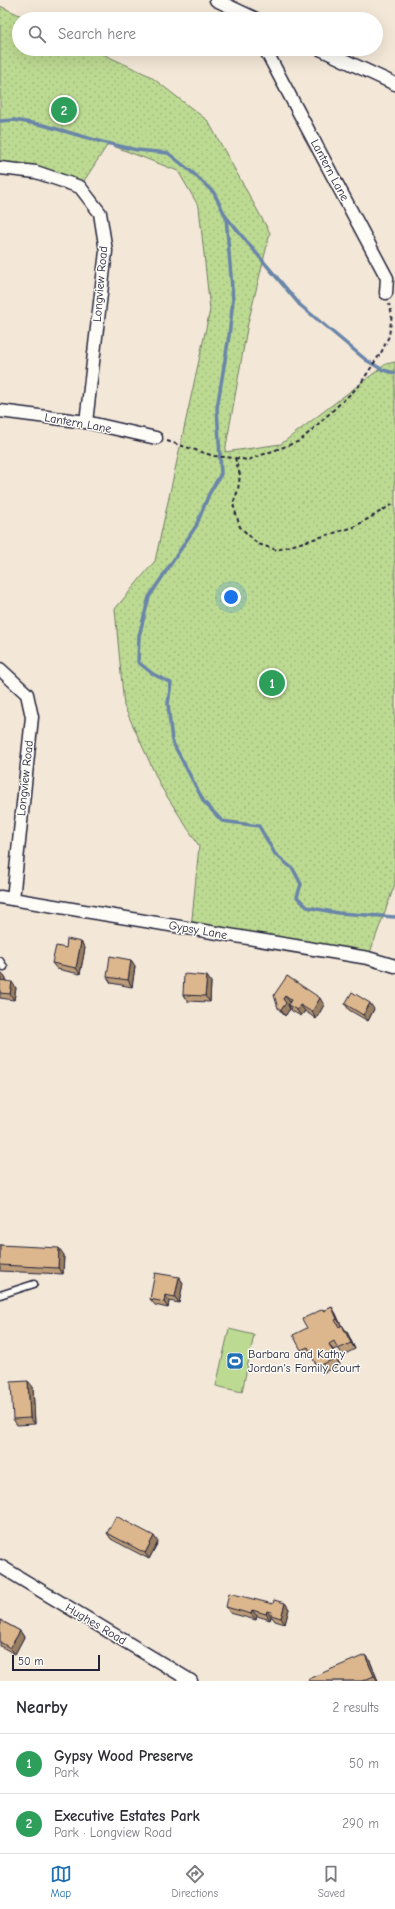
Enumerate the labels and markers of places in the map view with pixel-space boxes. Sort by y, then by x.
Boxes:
pin: 2 [51,95,77,125]
pin: 1 [259,668,285,698]
place label: Barbara and Kathy Jordan's Family Court [248,1347,360,1375]
sports icon: Barbara and Kathy Jordan's Family Court [225,1351,245,1371]

